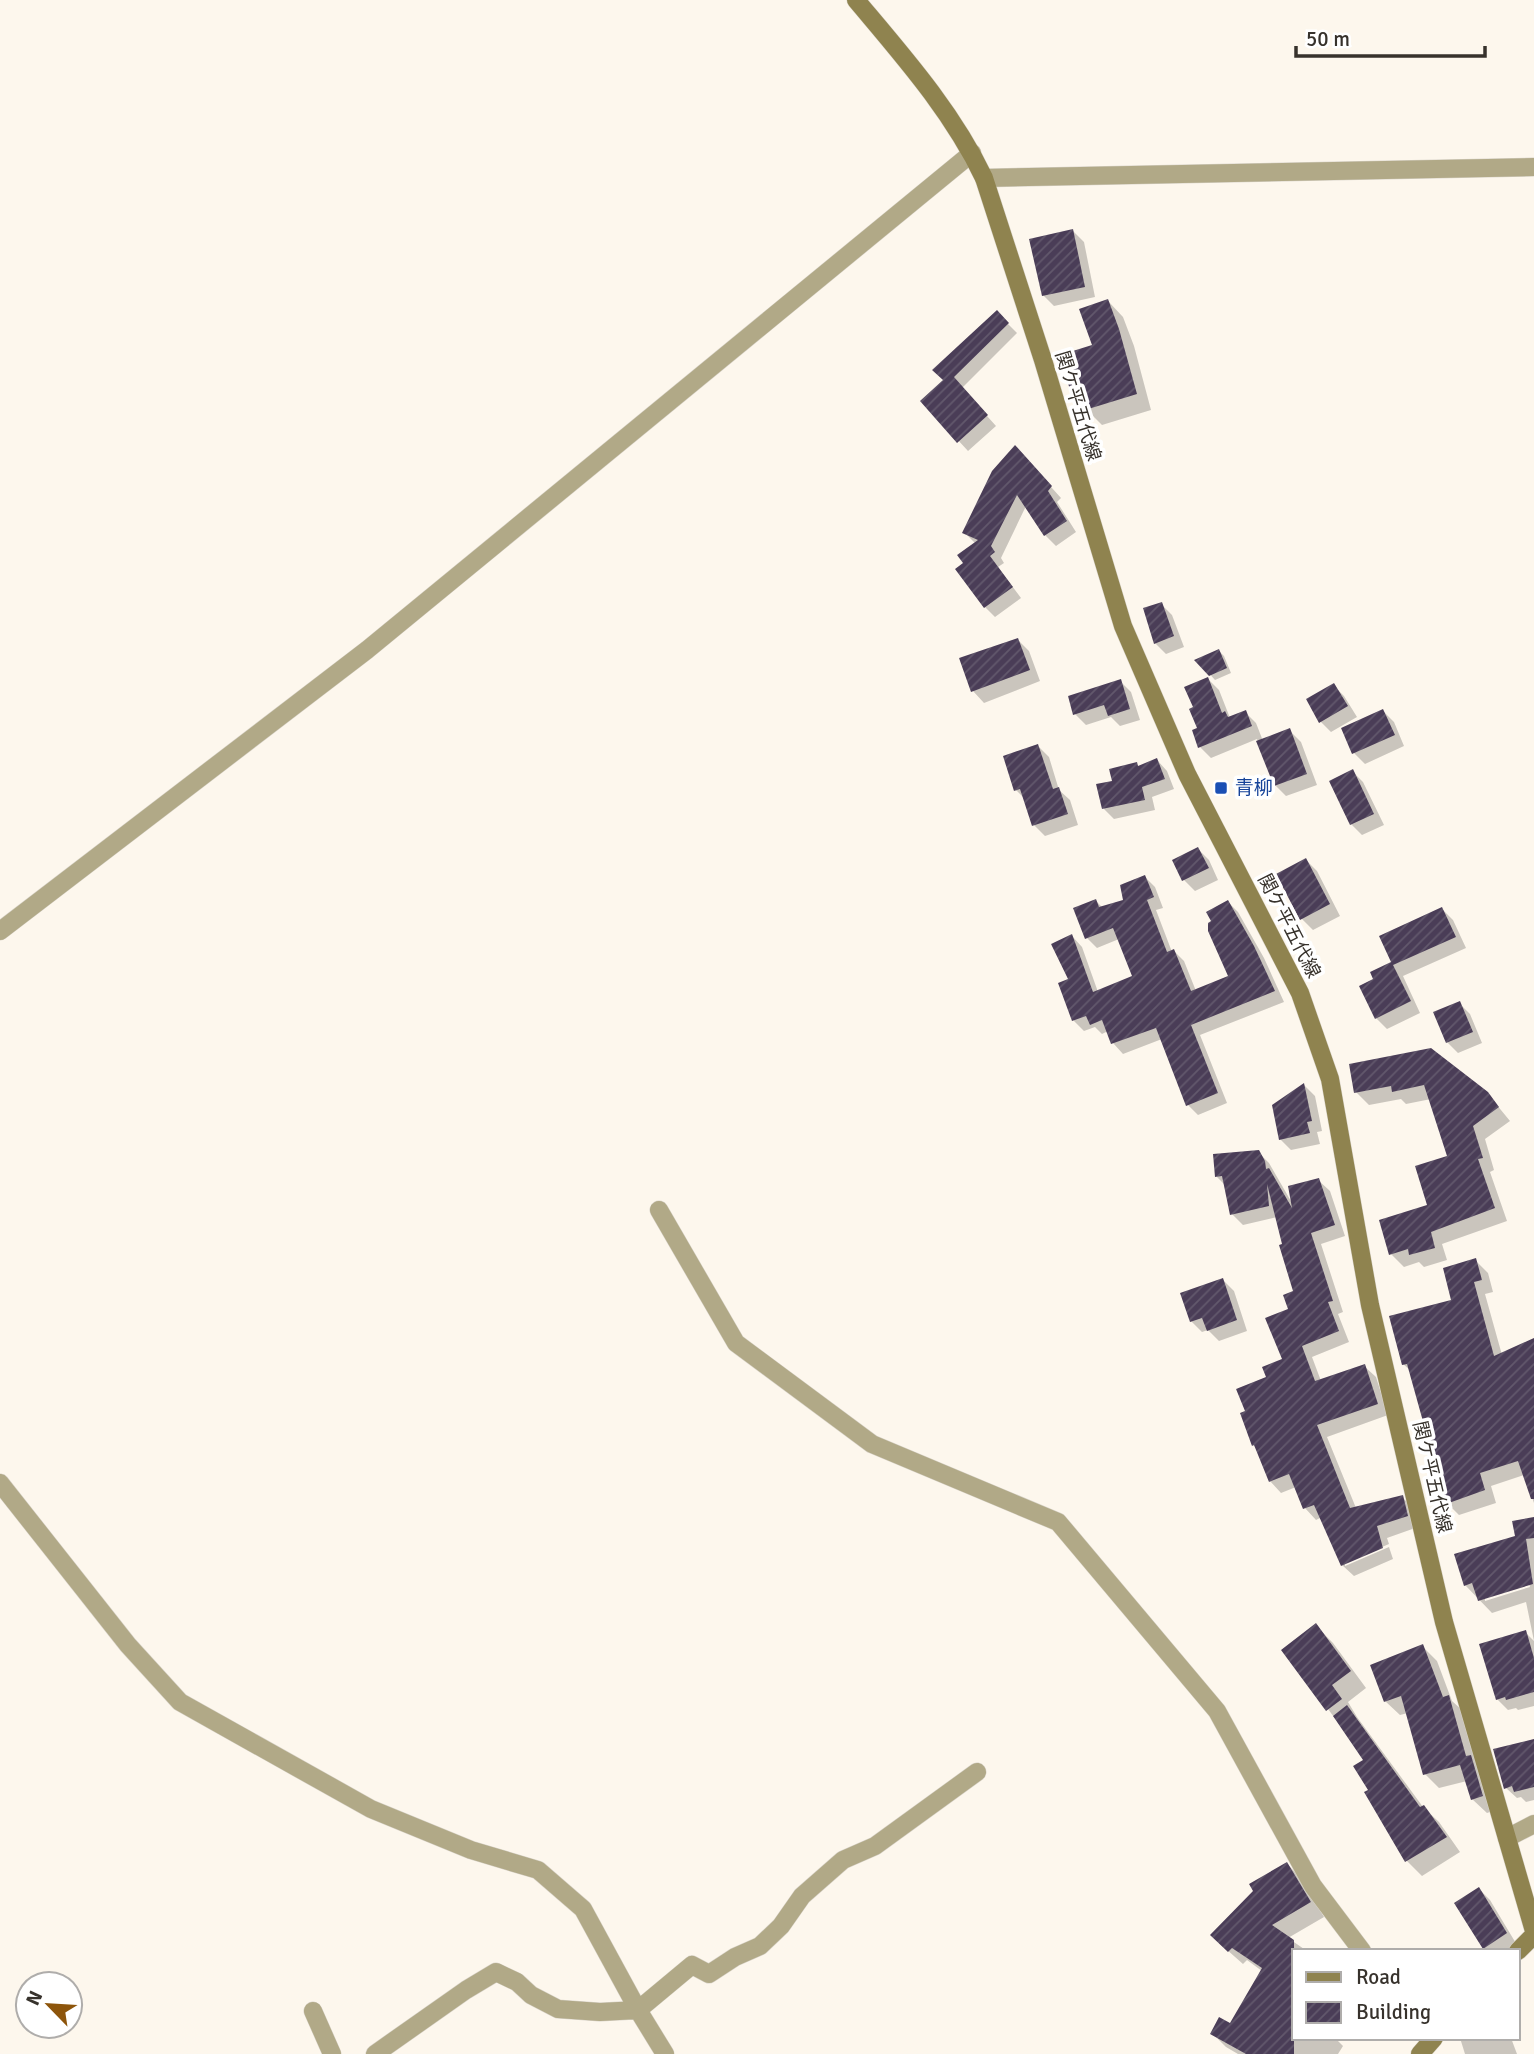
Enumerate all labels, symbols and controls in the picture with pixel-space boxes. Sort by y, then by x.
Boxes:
scale bar [1296,14,1485,58]
text: 50 m [1306,26,1350,52]
street label: 関ケ平五代線 [1050,348,1106,464]
place label: 青柳 [1235,776,1273,800]
marker: 青柳 [1213,780,1229,796]
street label: 関ケ平五代線 [1252,870,1326,982]
street label: 関ケ平五代線 [1407,1419,1457,1535]
legend [1292,1949,1520,2040]
text: Road [1356,1964,1401,1990]
north arrow [14,1970,84,2040]
text: N [21,1987,48,2009]
text: Building [1356,1999,1431,2025]

